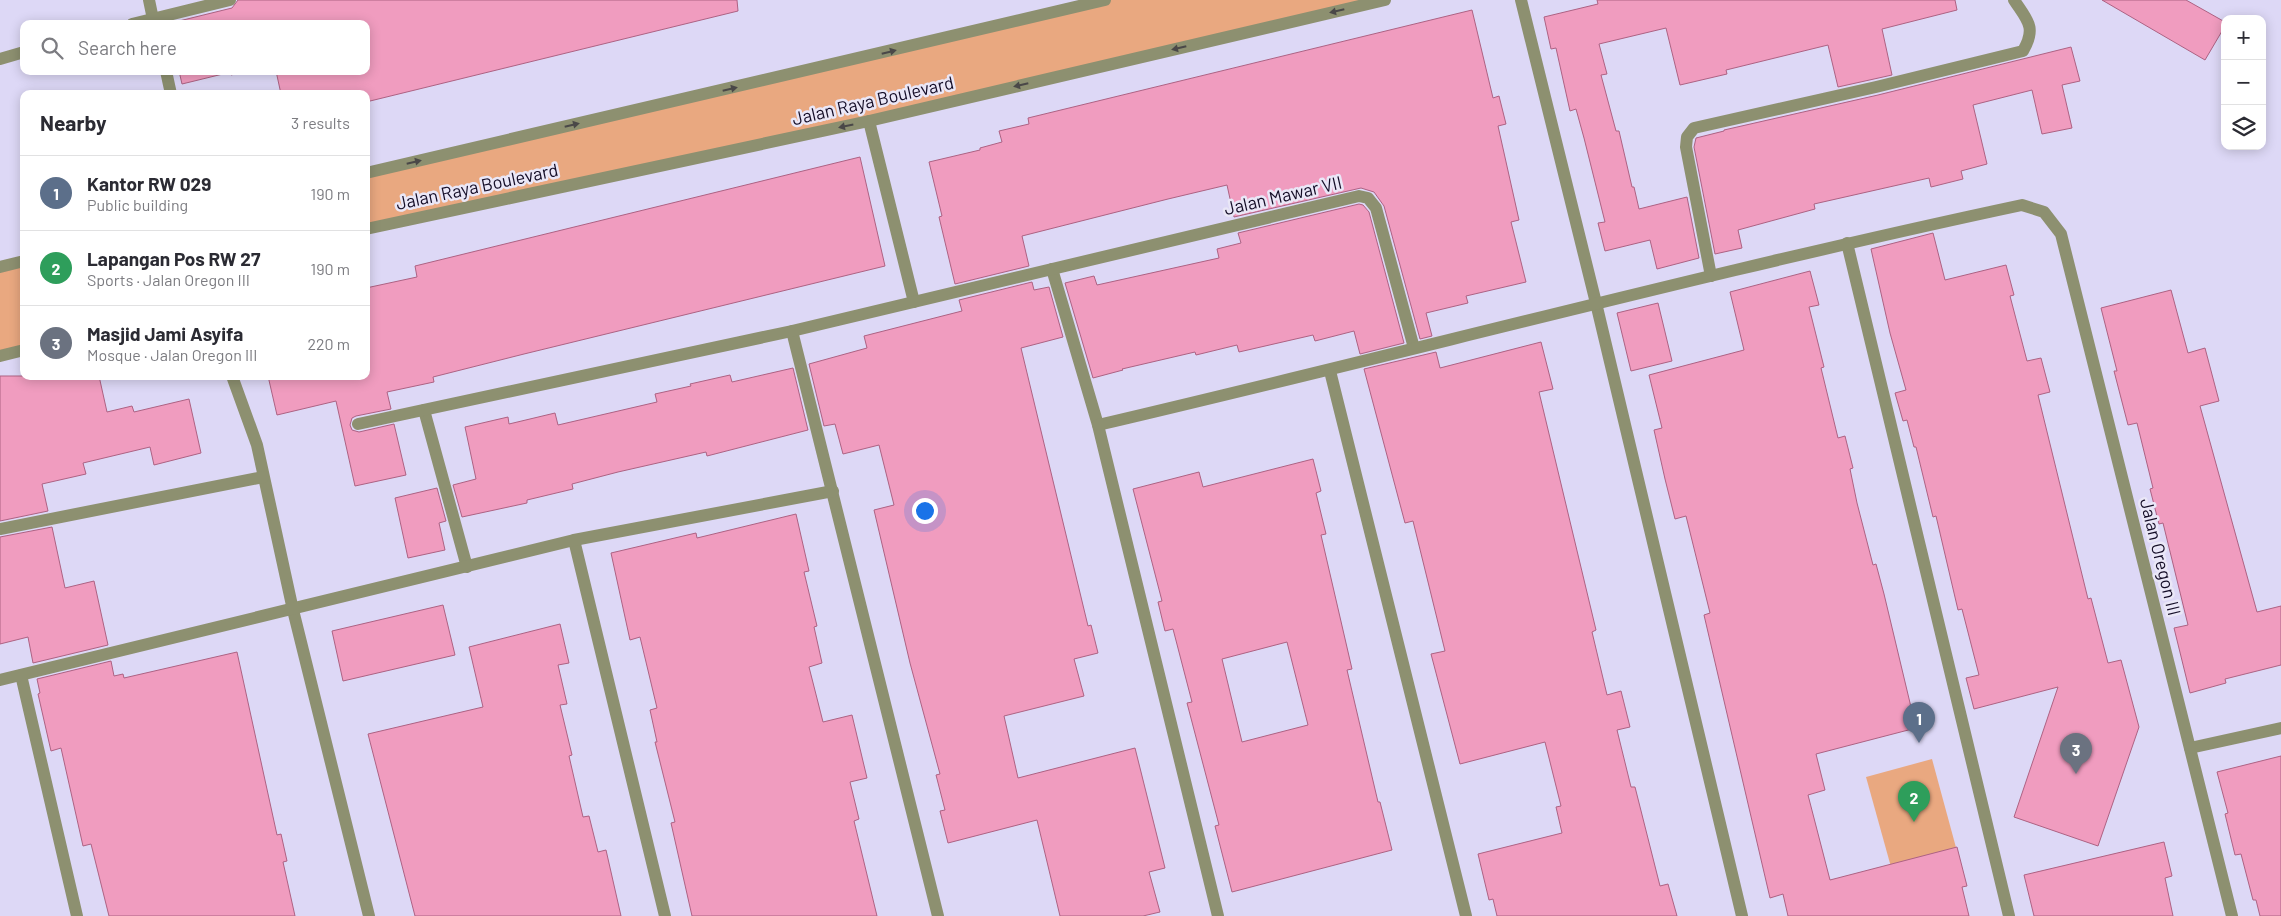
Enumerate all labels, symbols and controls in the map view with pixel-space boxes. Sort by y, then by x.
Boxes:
one-way arrow [1330,7,1345,15]
map controls [2221,15,2266,150]
button: + [2221,15,2266,60]
search box [20,20,370,75]
icon: search [38,34,66,62]
text: Search here [78,36,177,59]
one-way arrow [1172,44,1187,52]
one-way arrow [881,48,896,56]
button: − [2221,60,2266,105]
street label: Jalan Raya Boulevard [790,71,956,129]
one-way arrow [1013,81,1028,89]
one-way arrow [723,85,738,93]
button: layers [2221,105,2266,150]
text: Nearby [40,110,106,135]
text: 3 results [291,113,350,132]
one-way arrow [565,121,580,129]
one-way arrow [837,122,853,130]
street label: Jalan Raya Boulevard [394,158,560,214]
one-way arrow [406,158,421,166]
street label: Jalan Mawar VII [1222,171,1344,219]
text: Kantor RW 029 [87,172,211,195]
text: 1 [53,184,59,203]
text: 190 m [311,184,350,203]
text: Public building [87,195,188,214]
text: Lapangan Pos RW 27 [87,247,260,270]
text: 2 [52,259,60,278]
text: 190 m [311,259,350,278]
text: Sports · Jalan Oregon III [87,270,250,289]
text: Masjid Jami Asyifa [87,322,243,345]
text: 3 [52,334,60,353]
text: 220 m [307,334,350,353]
text: Mosque · Jalan Oregon III [87,345,257,364]
street label: Jalan Oregon III [2136,496,2186,618]
your location [912,498,938,524]
pin: 1 [1903,702,1935,743]
pin: 3 [2060,733,2092,774]
pin: 2 [1898,781,1930,822]

